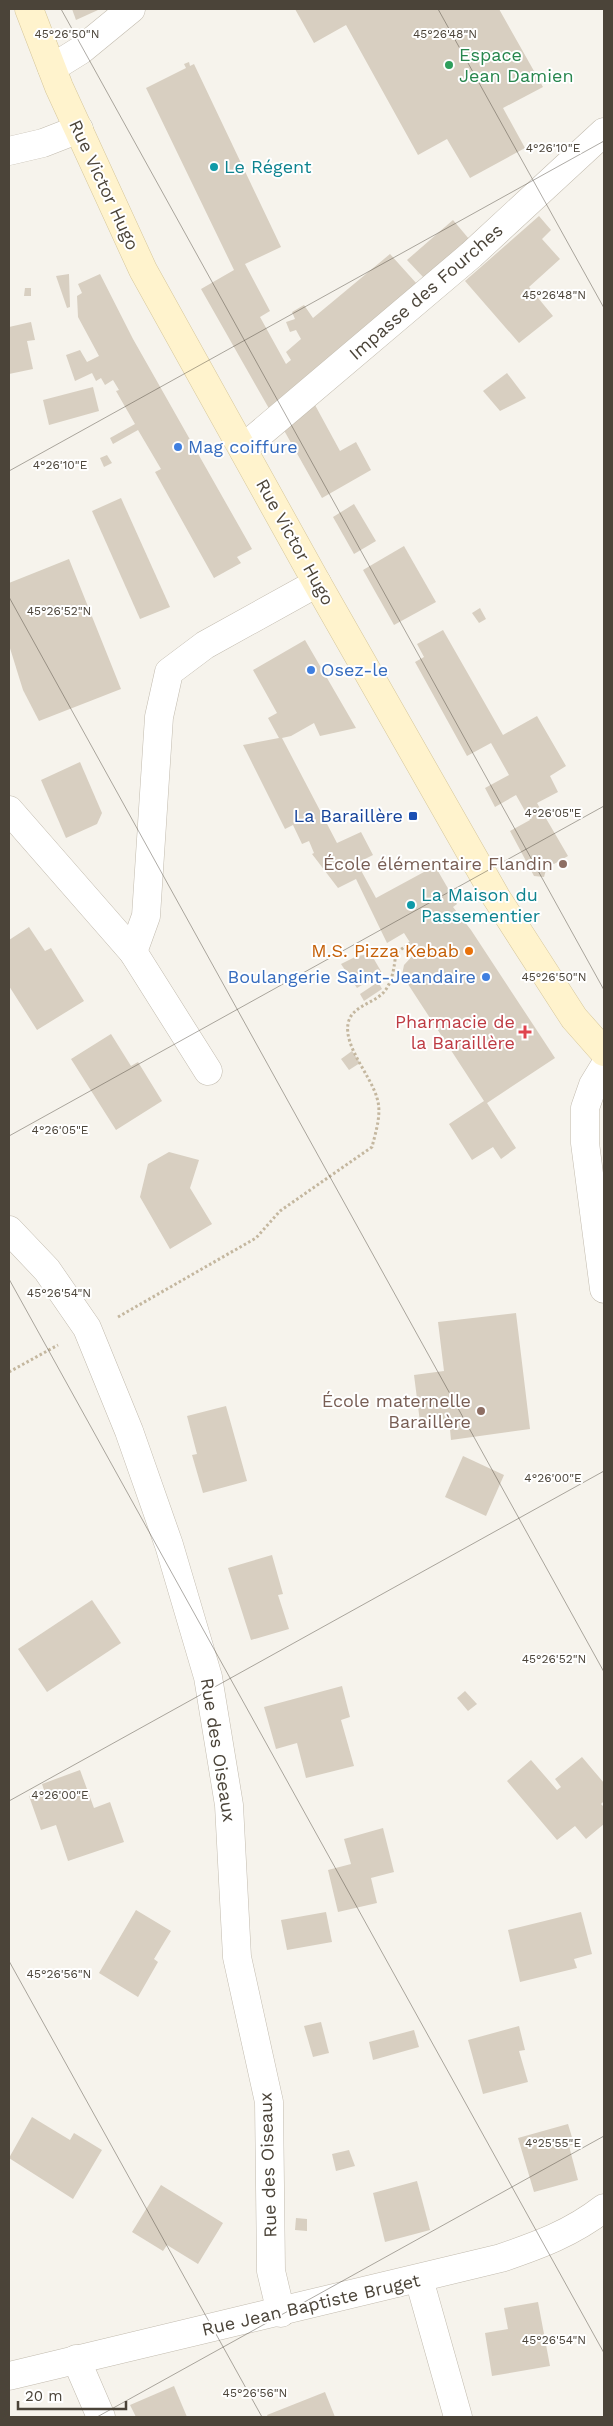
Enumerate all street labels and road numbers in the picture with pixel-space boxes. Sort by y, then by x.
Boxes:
street label: Rue Victor Hugo [65,116,144,253]
street label: Impasse des Fourches [345,219,507,364]
street label: Rue Victor Hugo [252,475,339,609]
street label: Rue des Oiseaux [197,1676,240,1823]
street label: Rue des Oiseaux [254,2092,281,2238]
street label: Rue Jean Baptiste Bruget [200,2269,422,2340]

